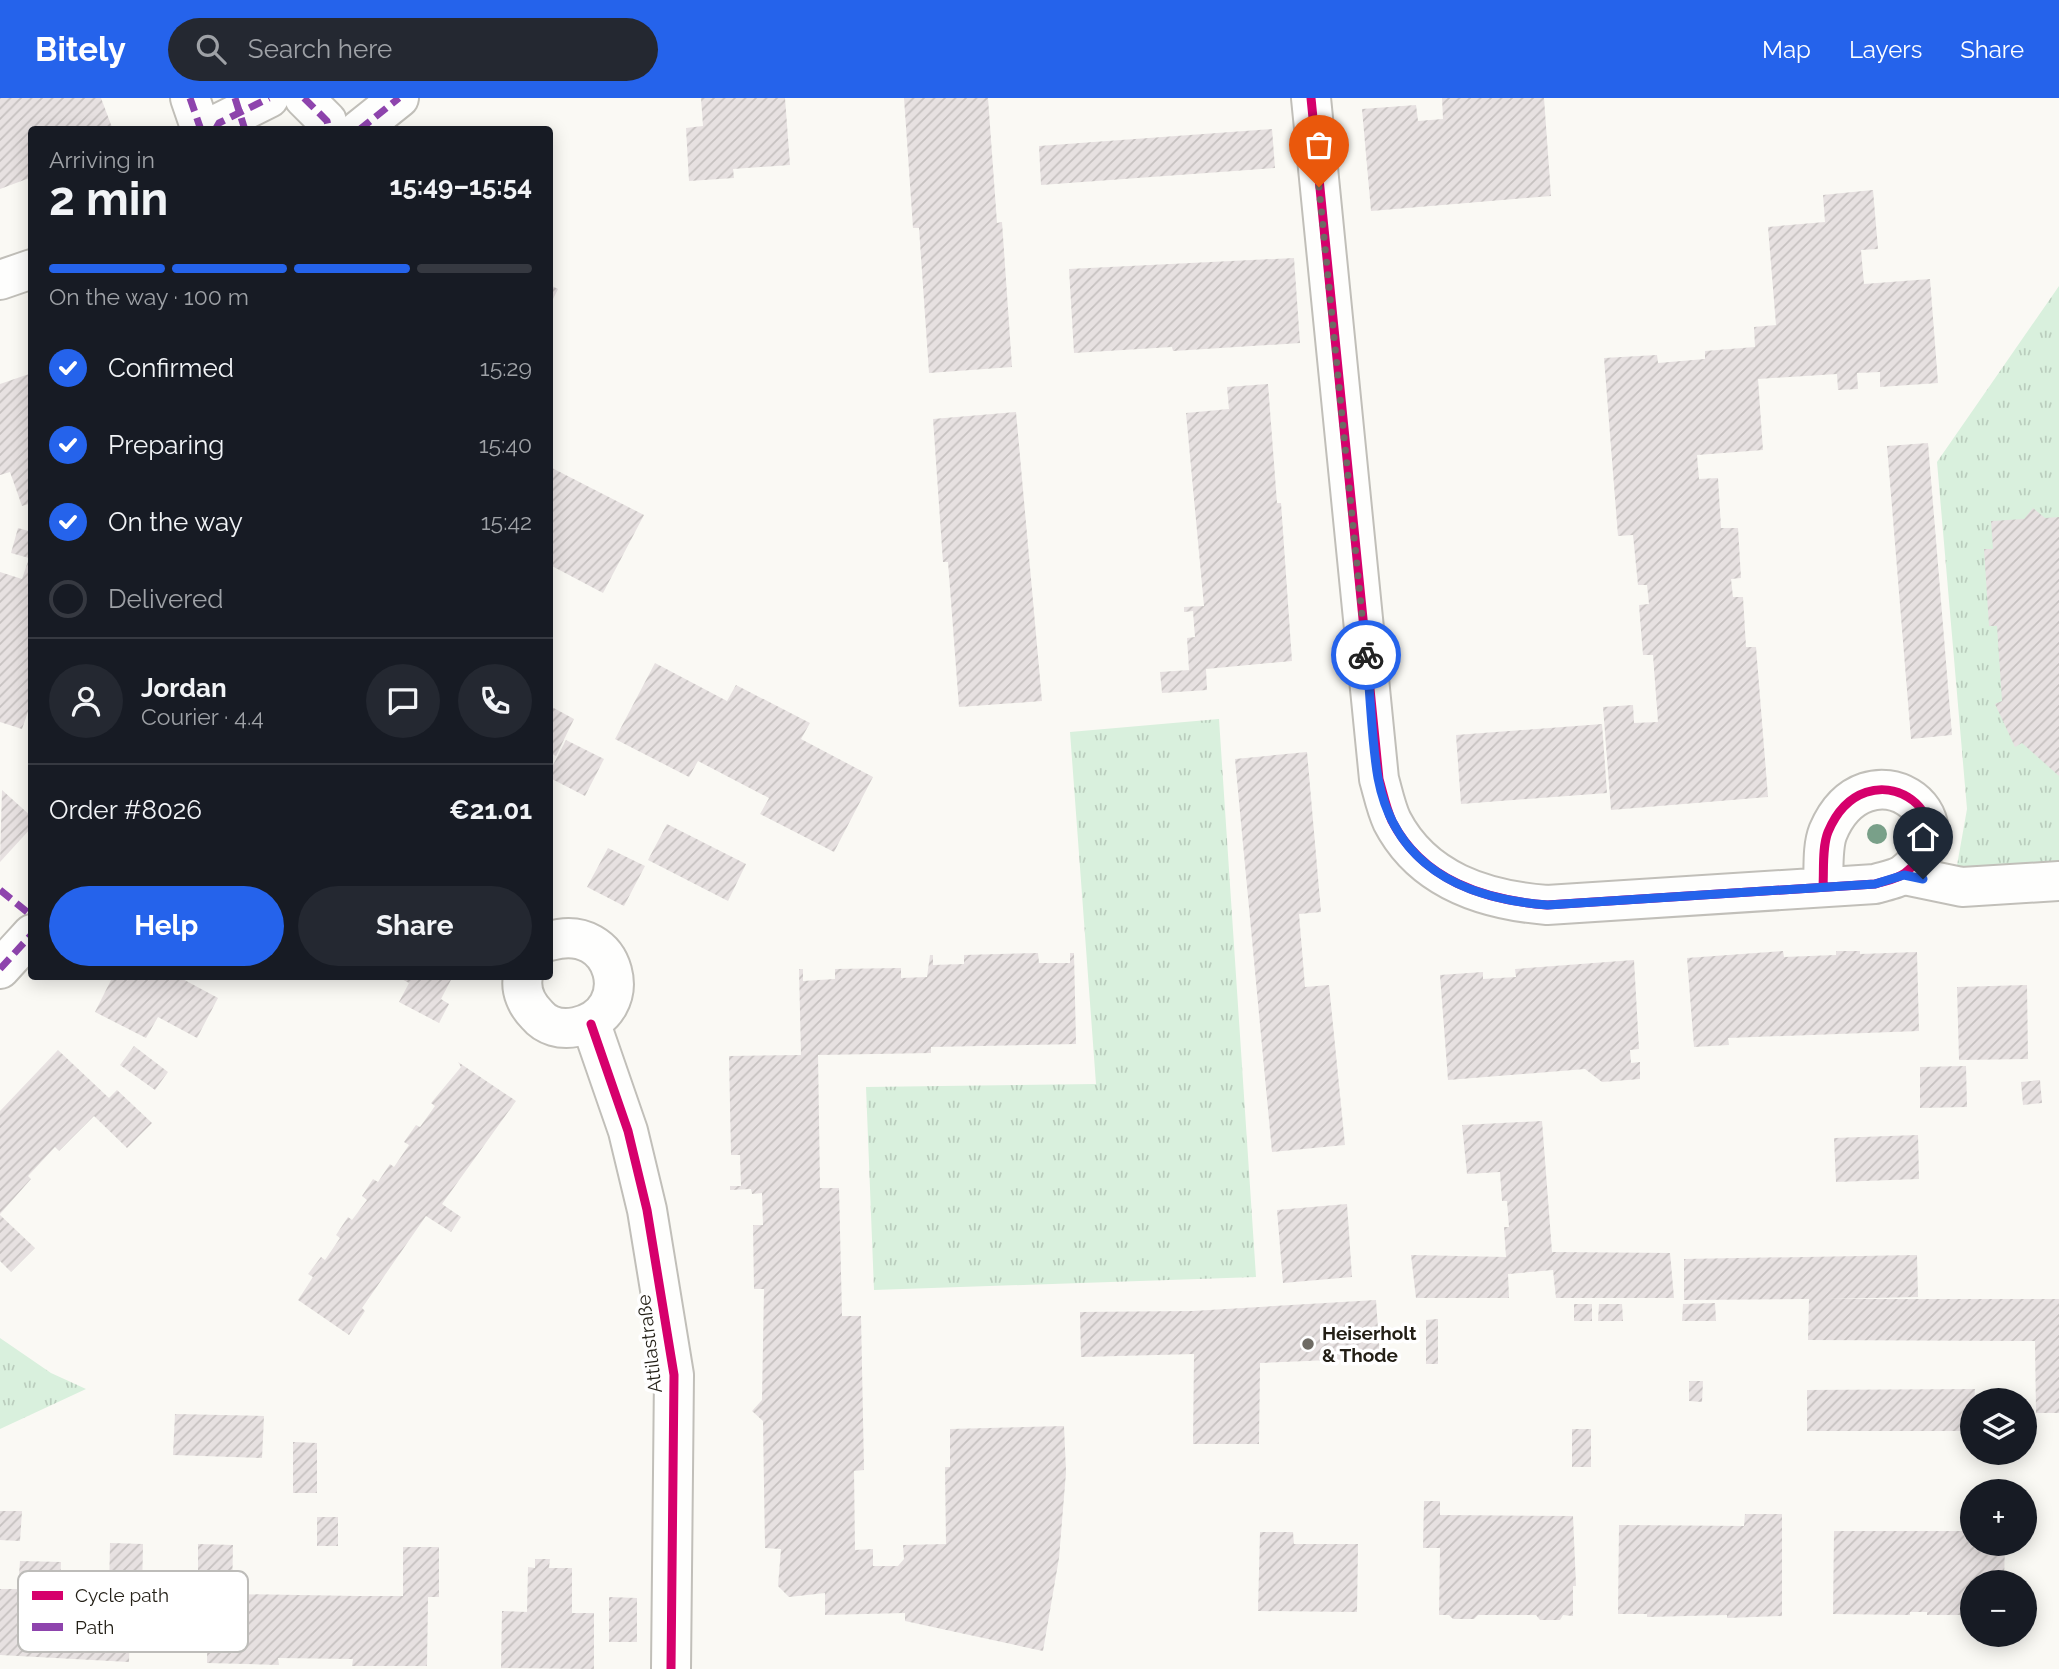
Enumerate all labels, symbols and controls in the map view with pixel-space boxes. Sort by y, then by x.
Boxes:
search box [168,18,658,81]
text: Bitely [35,30,126,69]
icon: search [192,30,230,68]
text: Search here [248,34,392,64]
text: Map [1762,35,1811,64]
text: Layers [1849,35,1922,64]
text: Share [1960,35,2024,64]
pin [1289,115,1349,187]
icon: bag [1300,126,1338,164]
text: Arriving in [49,146,155,173]
text: 15:49–15:54 [390,171,532,201]
text: 2 min [49,172,168,226]
text: On the way · 100 m [49,283,249,310]
icon: check [49,349,87,387]
text: Confirmed [108,353,234,383]
text: 15:29 [480,354,532,381]
icon: check [49,426,87,464]
text: Preparing [108,430,224,460]
text: 15:40 [479,431,532,458]
icon: check [49,503,87,541]
text: On the way [108,507,243,537]
text: 15:42 [481,508,532,535]
text: Delivered [108,584,223,614]
courier [1331,620,1401,690]
icon: bike [1347,636,1385,674]
button: person [49,664,123,738]
button: chat [366,664,440,738]
button: phone [458,664,532,738]
text: Jordan [141,673,227,703]
text: Courier · 4.4 [141,703,264,730]
text: Order #8026 [49,795,202,825]
text: €21.01 [449,795,532,825]
pin [1893,807,1953,879]
icon: home [1904,818,1942,856]
button: Help [49,886,284,966]
button: Share [298,886,532,966]
street label: Attilastraße [632,1294,666,1394]
place label: Heiserholt & Thode [1322,1322,1417,1366]
marker: Heiserholt & Thode [1300,1336,1316,1352]
map controls [1960,1388,2037,1647]
button: layers [1960,1388,2037,1465]
button: + [1960,1479,2037,1556]
button: − [1960,1570,2037,1647]
legend [18,1571,248,1652]
text: Cycle path [75,1584,169,1606]
text: Path [75,1616,114,1638]

